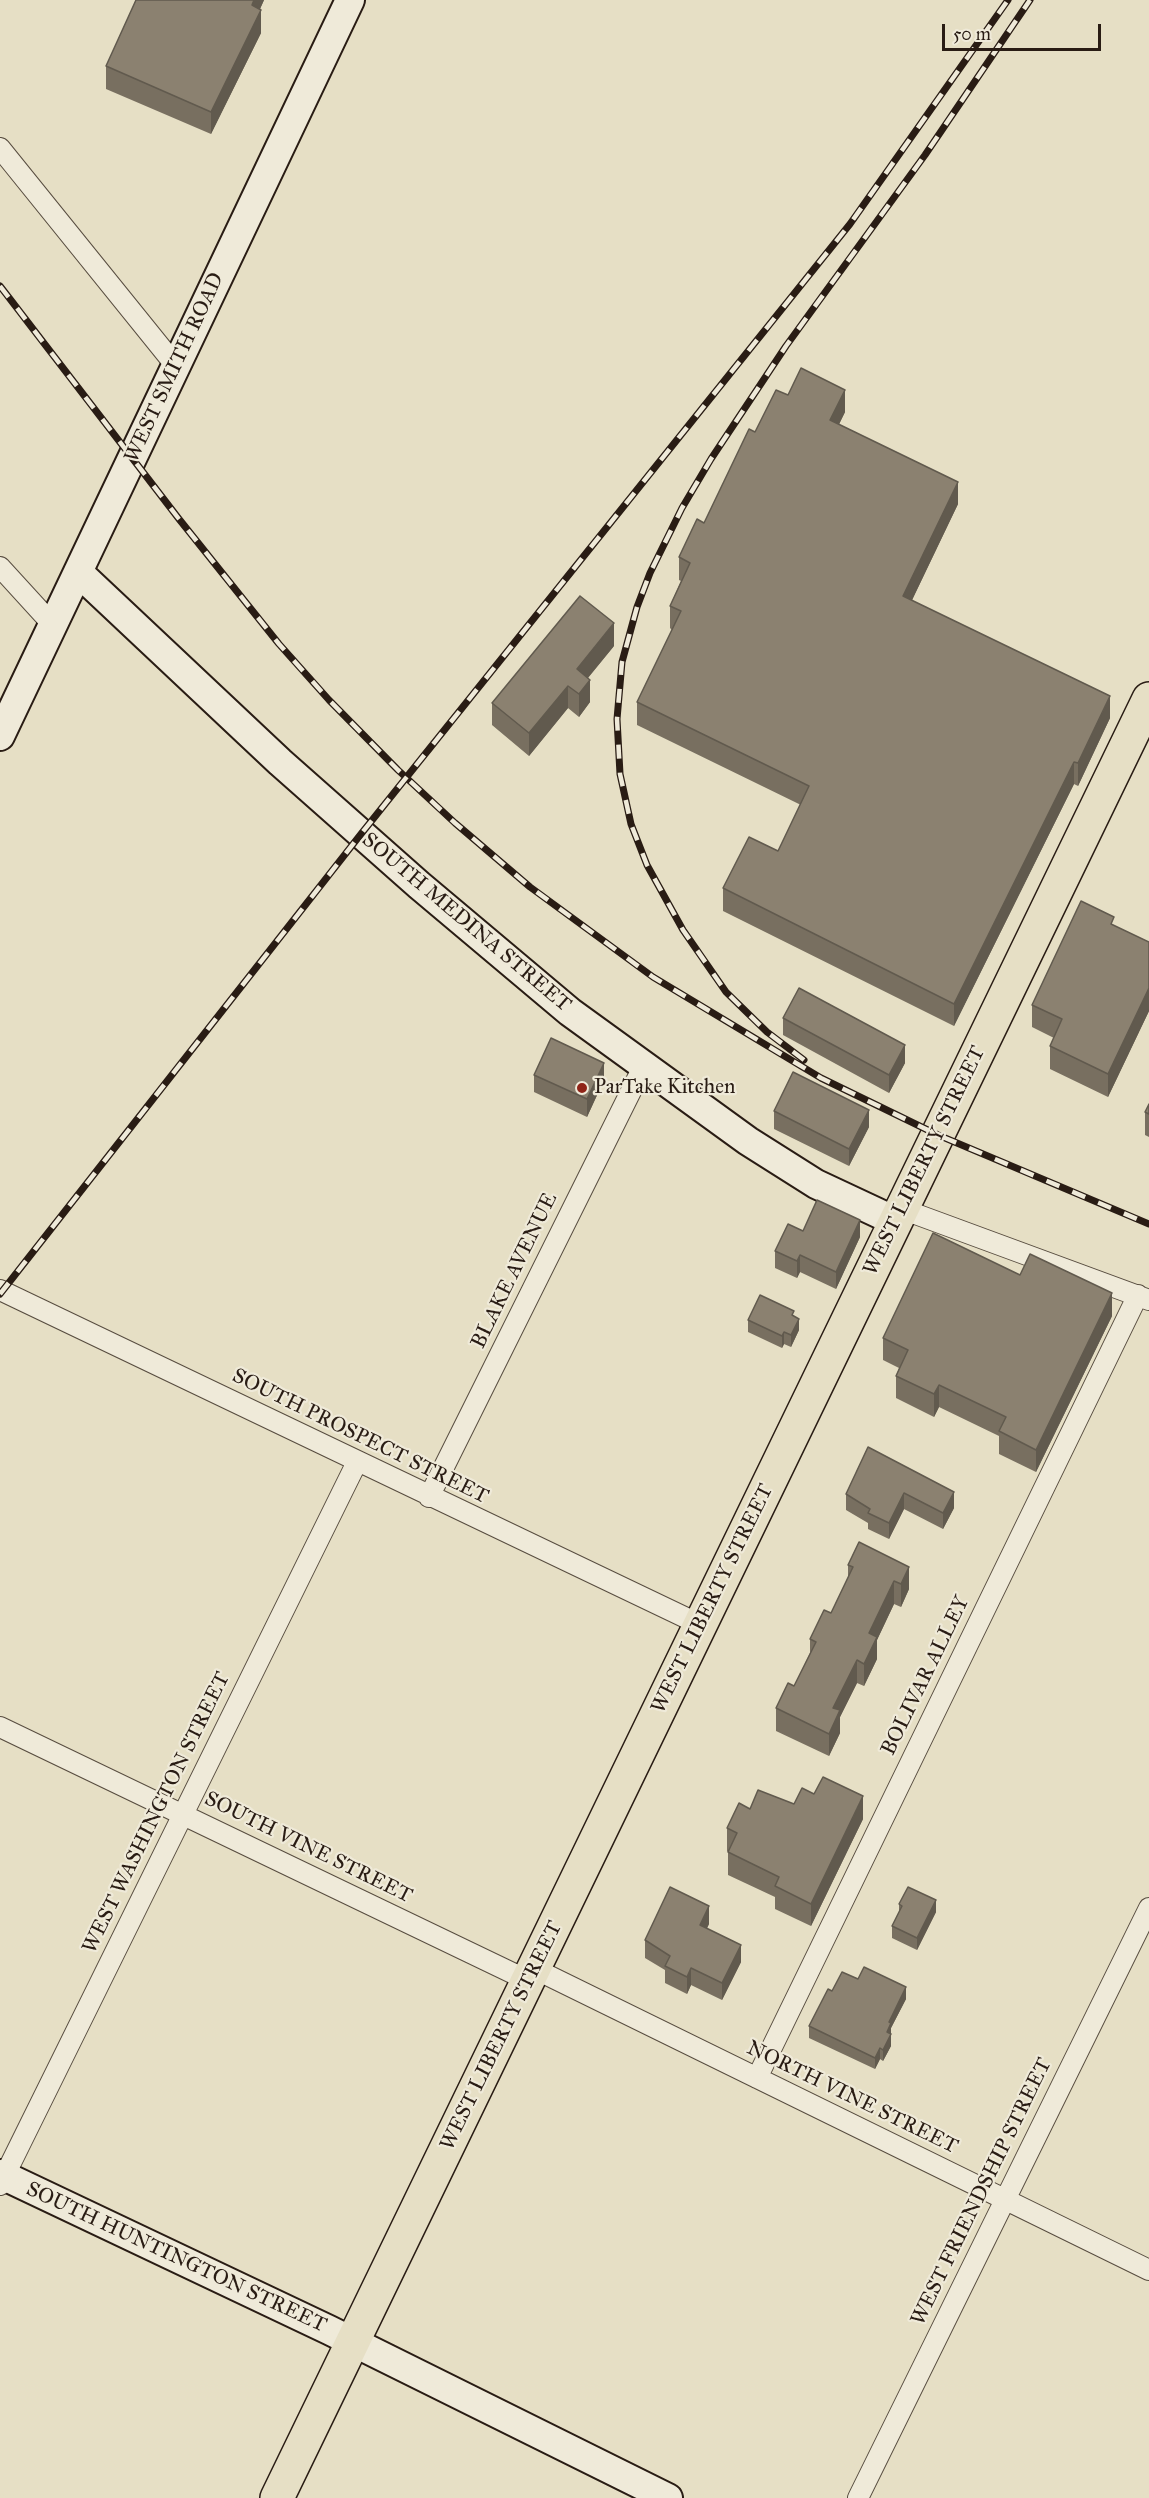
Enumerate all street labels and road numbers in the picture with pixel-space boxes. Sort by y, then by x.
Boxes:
street label: WEST SMITH ROAD [120,269,230,467]
street label: SOUTH MEDINA STREET [356,828,576,1018]
street label: WEST LIBERTY STREET [859,1042,991,1280]
street label: BLAKE AVENUE [466,1189,564,1353]
street label: SOUTH PROSPECT STREET [228,1364,492,1510]
street label: WEST LIBERTY STREET [647,1480,779,1718]
street label: BOLIVAR ALLEY [876,1592,976,1760]
street label: WEST WASHINGTON STREET [78,1668,236,1958]
street label: SOUTH VINE STREET [200,1787,416,1909]
street label: WEST LIBERTY STREET [436,1917,568,2155]
street label: NORTH VINE STREET [742,2036,962,2160]
street label: WEST FRIENDSHIP STREET [906,2054,1058,2330]
street label: SOUTH HUNTINGTON STREET [22,2177,330,2339]

